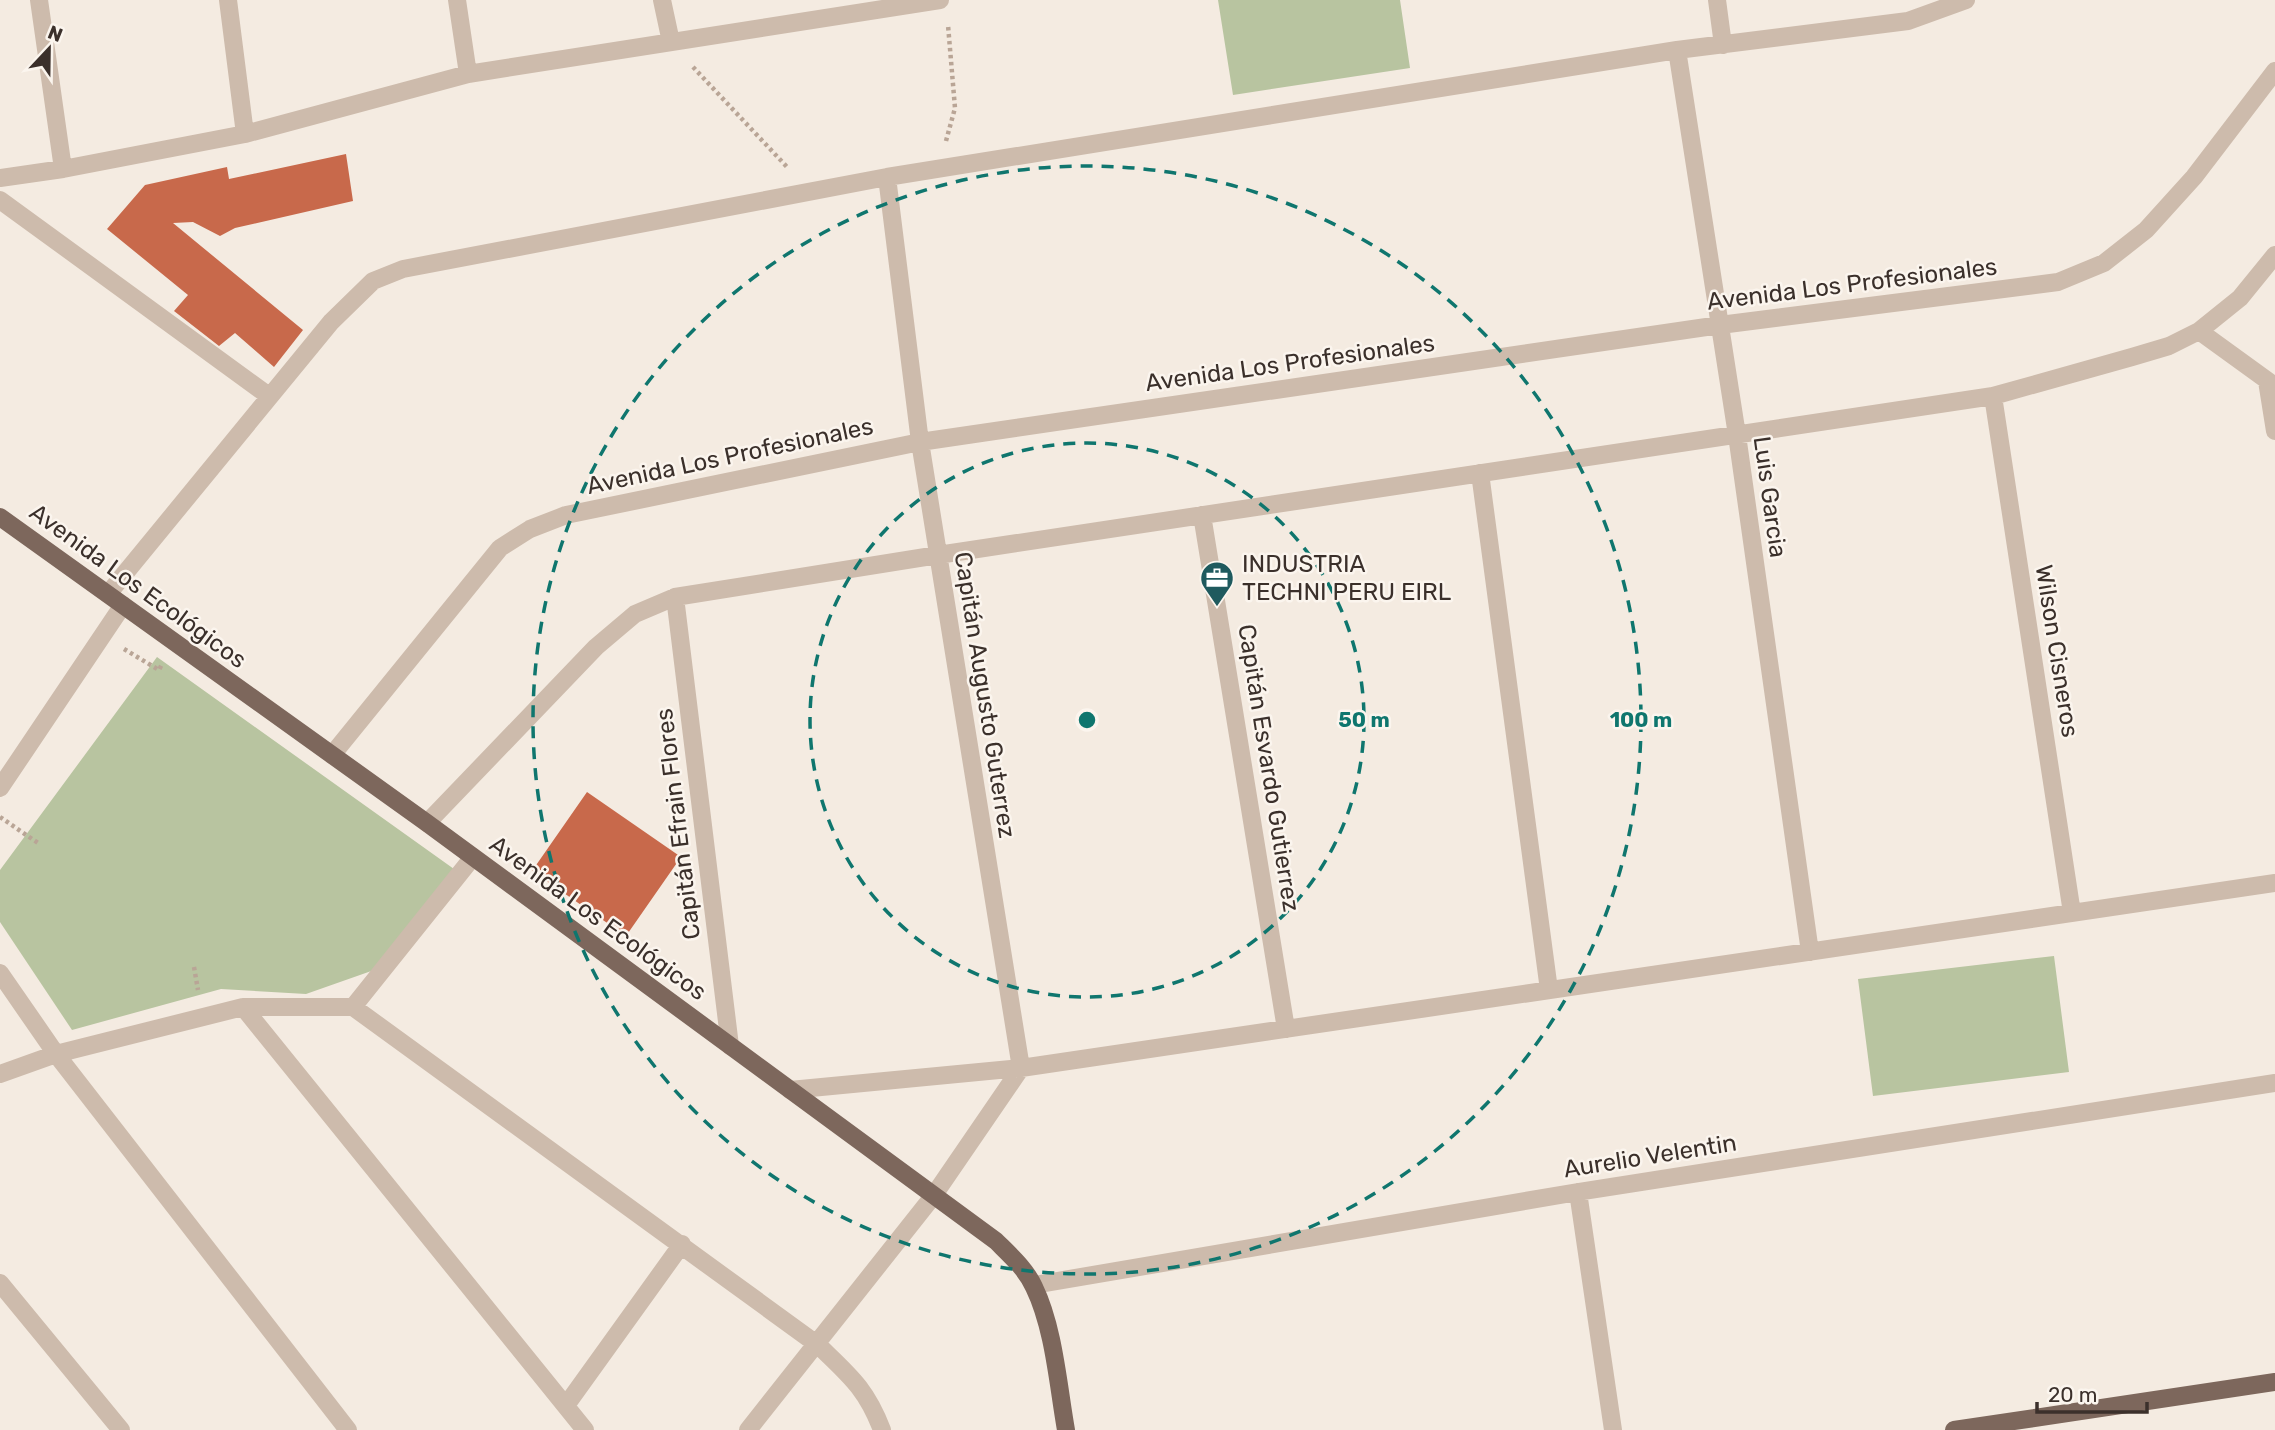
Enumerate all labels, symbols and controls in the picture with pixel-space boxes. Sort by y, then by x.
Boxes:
north arrow [14,14,84,84]
text: N [45,20,66,47]
street label: Avenida Los Profesionales [1705,252,1999,316]
street label: Avenida Los Profesionales [1143,329,1437,397]
street label: Avenida Los Profesionales [584,412,876,500]
street label: Luis Garcia [1748,435,1792,559]
street label: Avenida Los Ecológicos [24,498,252,674]
street label: Capitán Augusto Guterrez [949,550,1021,840]
place label: INDUSTRIA TECHNI PERU EIRL [1242,550,1452,606]
office icon: INDUSTRIA TECHNI PERU EIRL [1198,559,1236,608]
street label: Wilson Cisneros [2030,563,2084,739]
street label: Capitán Esvardo Gutierrez [1232,622,1306,914]
street label: Capitán Efrain Flores [650,707,706,941]
text: 50 m [1338,707,1390,732]
text: 100 m [1610,707,1672,732]
centre of rings [1075,708,1099,732]
street label: Avenida Los Ecológicos [484,830,712,1006]
street label: Aurelio Velentin [1562,1129,1738,1183]
scale bar [2037,1370,2147,1414]
text: 20 m [2048,1382,2097,1407]

